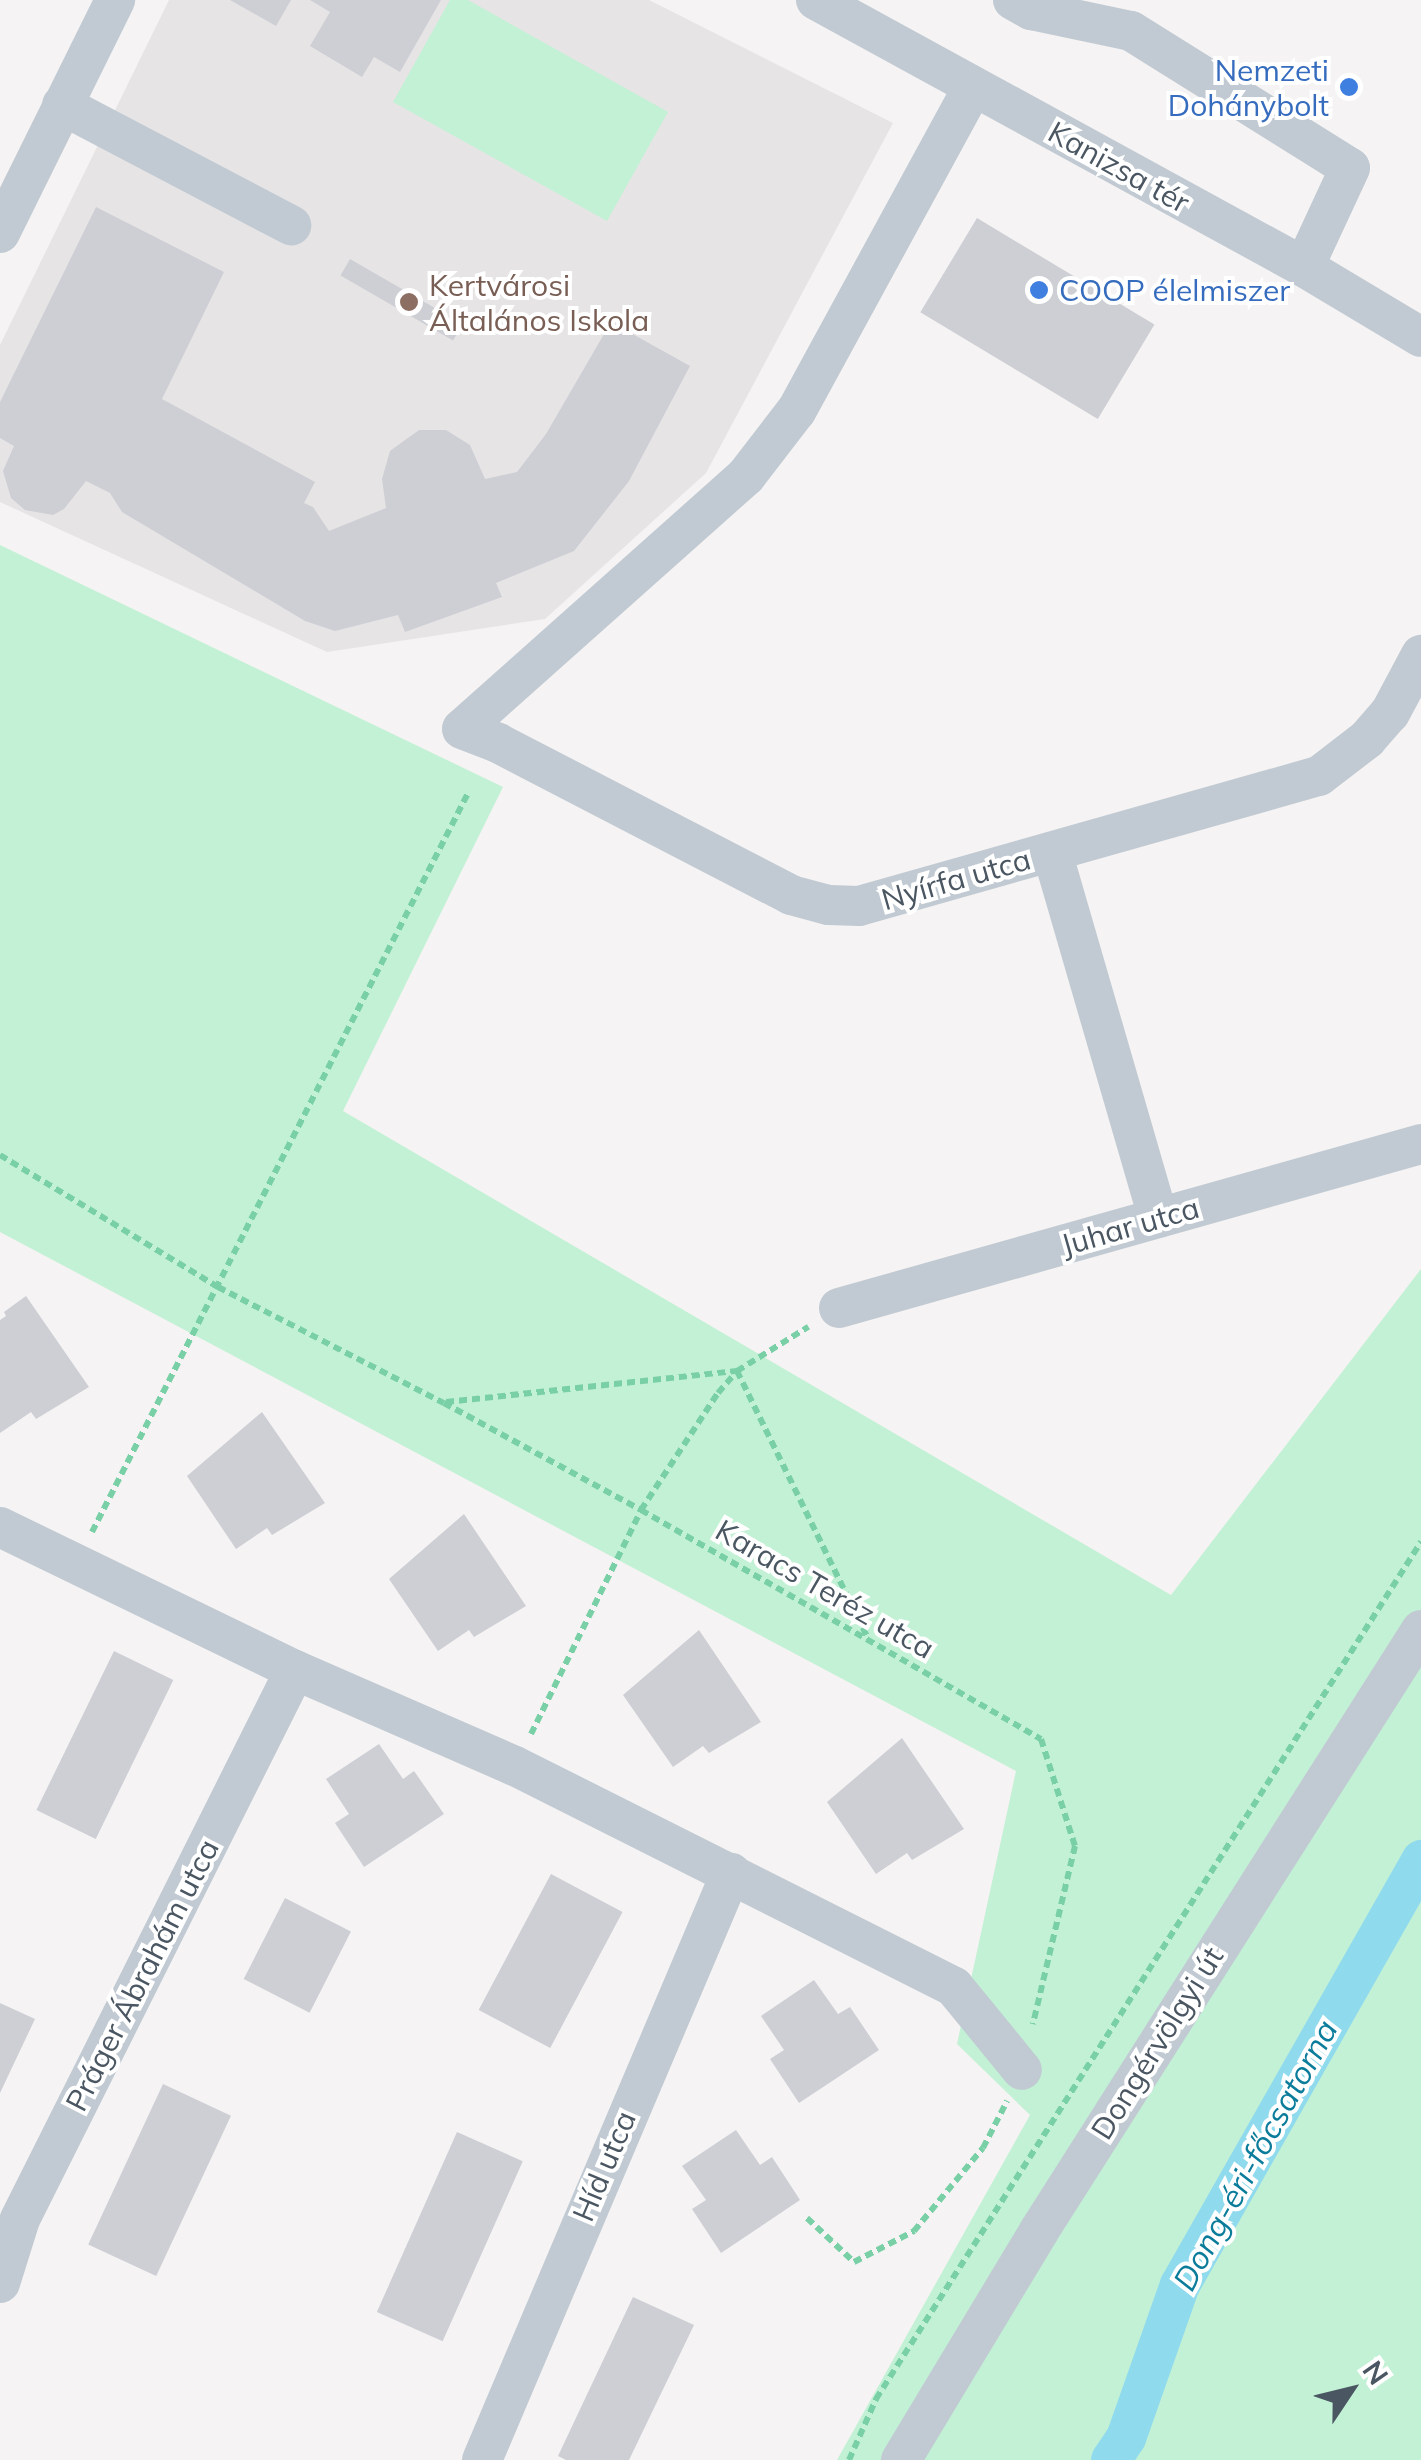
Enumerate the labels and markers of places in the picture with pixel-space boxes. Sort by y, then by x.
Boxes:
place label: Nemzeti Dohánybolt [1168,52,1329,122]
marker: Nemzeti Dohánybolt [1338,76,1360,98]
place label: Kertvárosi Általános Iskola [429,267,649,338]
place label: COOP élelmiszer [1059,272,1290,308]
marker: COOP élelmiszer [1028,279,1050,301]
marker: Kertvárosi Általános Iskola [398,291,420,313]

